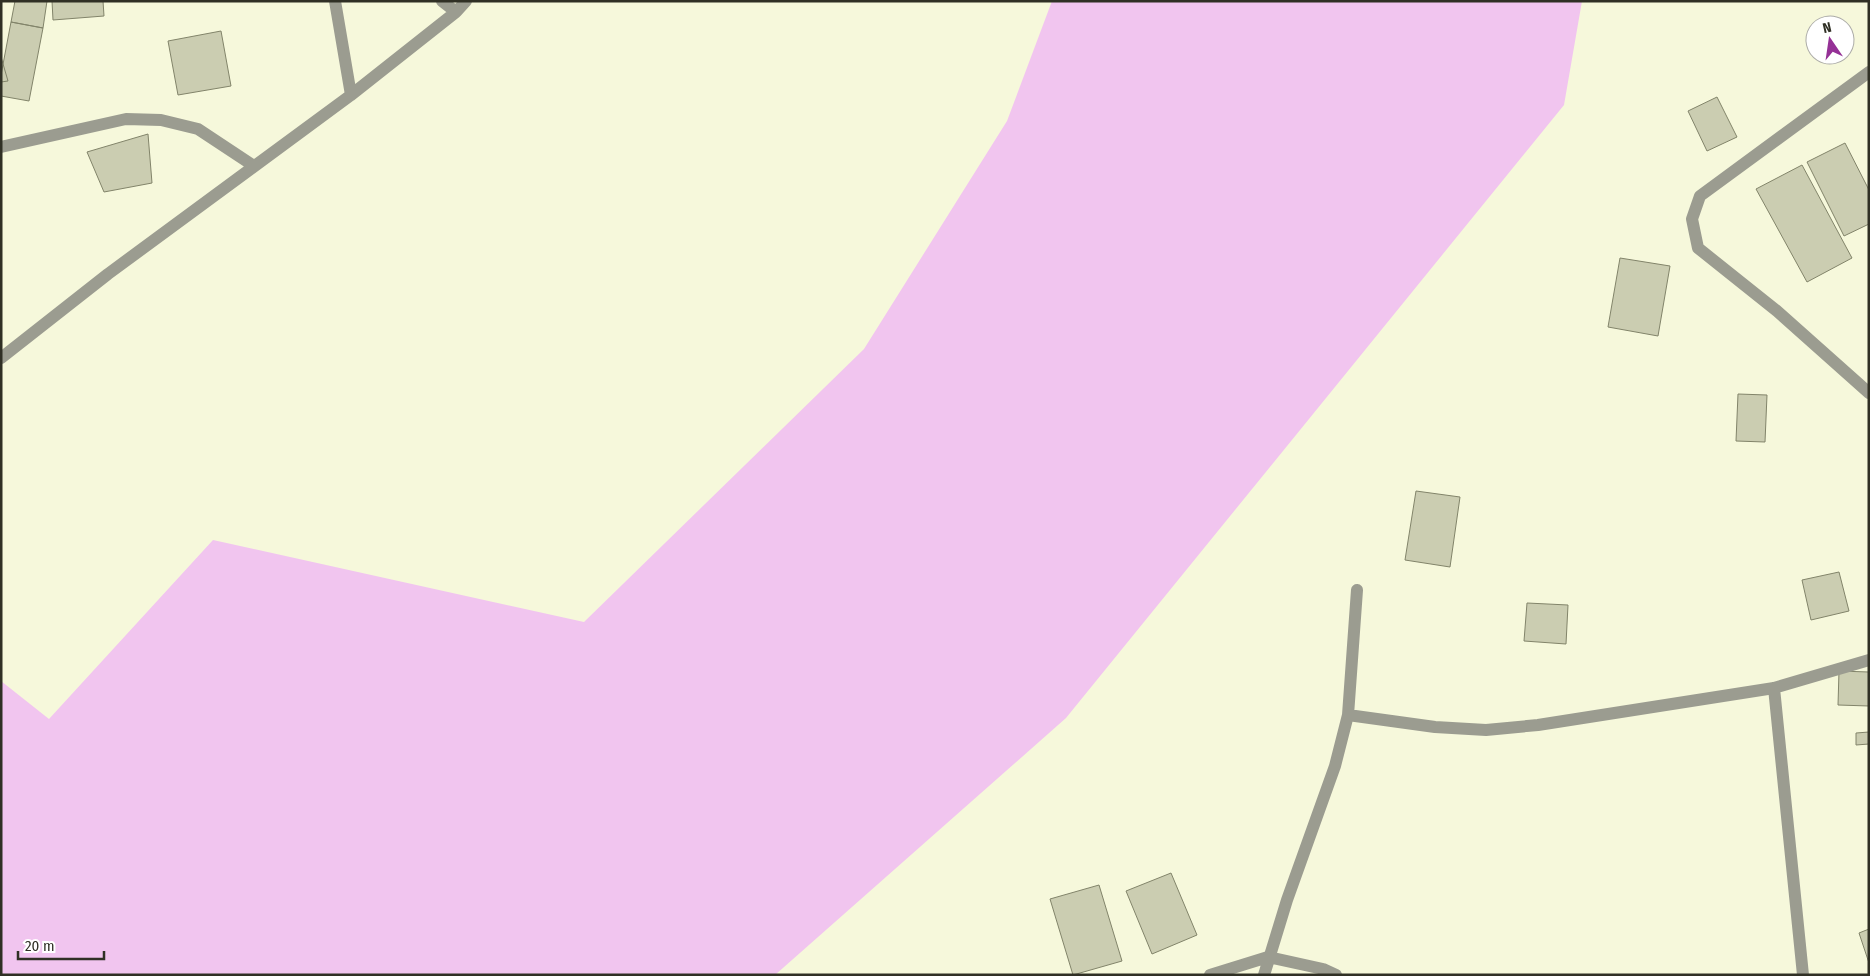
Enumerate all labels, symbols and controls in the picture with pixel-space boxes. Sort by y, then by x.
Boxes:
north arrow [1805,15,1855,65]
text: N [1821,19,1833,37]
scale bar [18,928,104,960]
text: 20 m [25,937,55,955]

